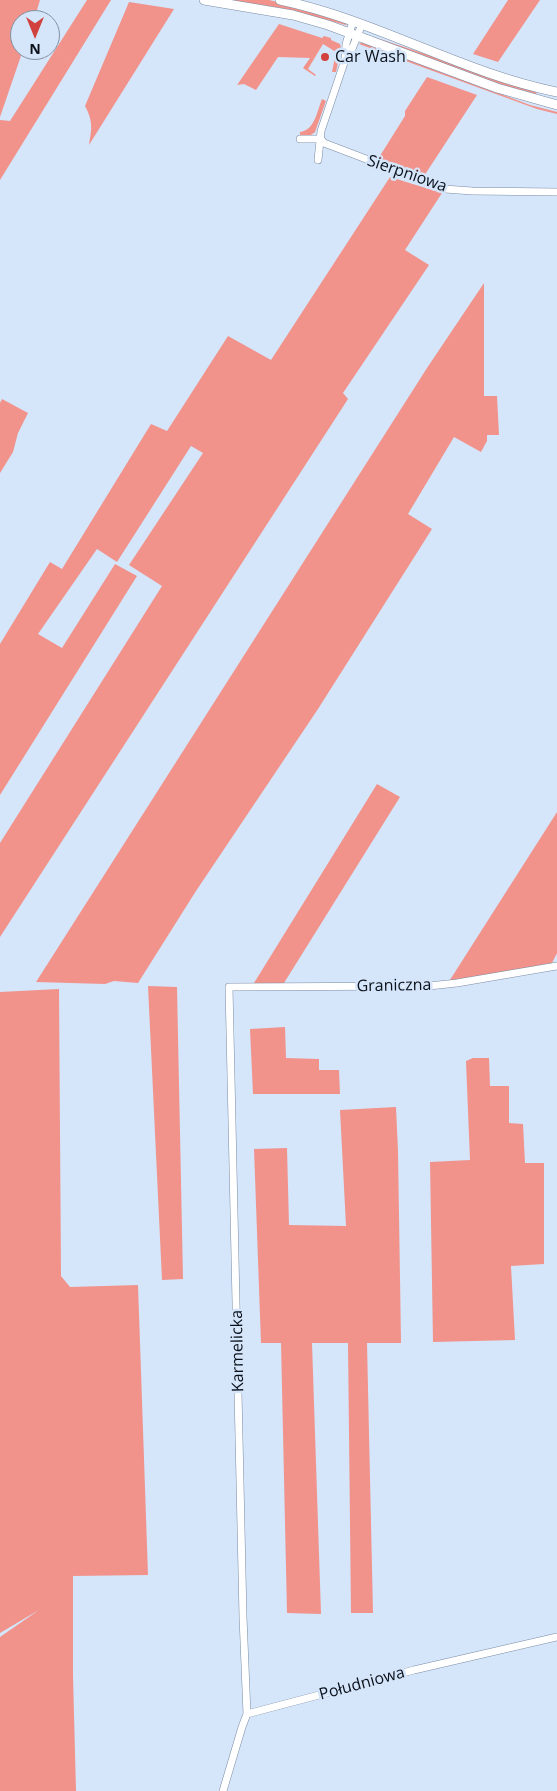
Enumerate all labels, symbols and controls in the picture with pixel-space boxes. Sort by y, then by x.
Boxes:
north arrow [10,10,60,60]
text: N [29,40,41,59]
place label: Car Wash [335,47,406,67]
marker: Car Wash [319,51,331,63]
street label: Sierpniowa [365,151,449,197]
street label: Graniczna [356,976,432,996]
street label: Karmelicka [228,1310,248,1392]
street label: Południowa [317,1663,407,1705]

